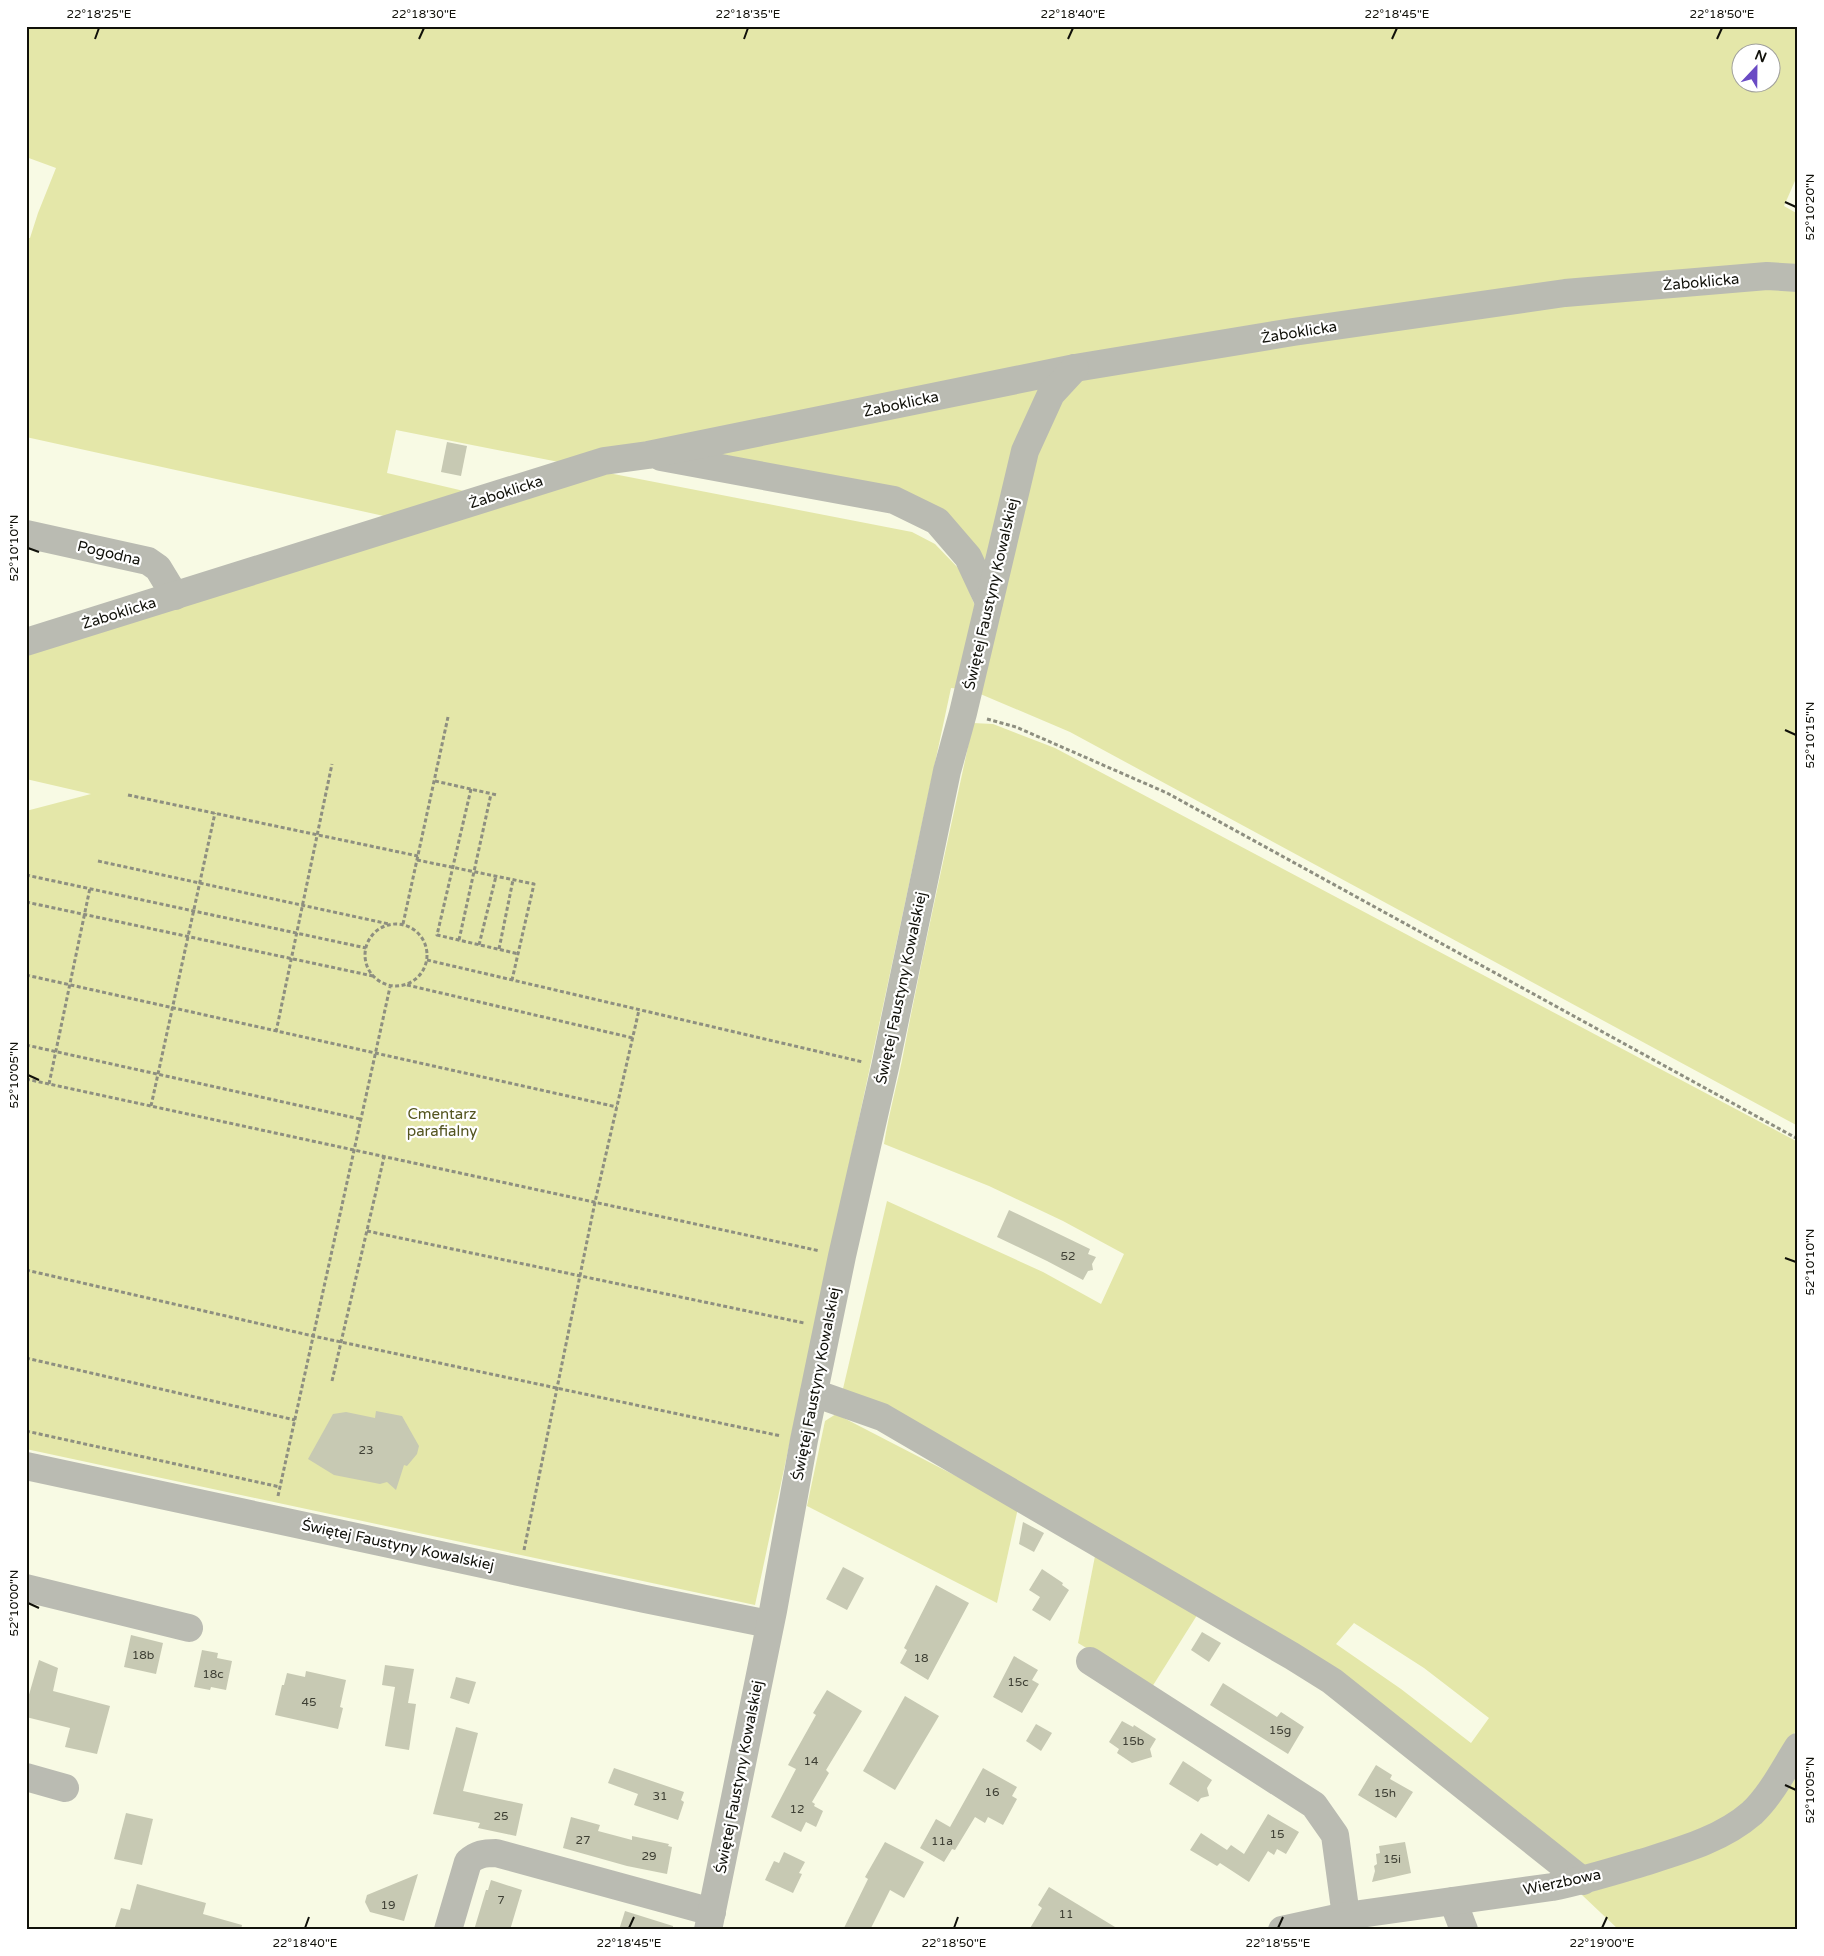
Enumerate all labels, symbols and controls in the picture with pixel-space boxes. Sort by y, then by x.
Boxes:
text: 22°18'25"E [66,7,132,21]
text: 22°18'30"E [391,7,457,21]
text: 22°18'35"E [715,7,781,21]
text: 22°18'40"E [1040,7,1106,21]
text: 22°18'45"E [1364,7,1430,21]
text: 22°18'50"E [1689,7,1755,21]
north arrow [1732,42,1782,92]
text: N [1752,46,1769,66]
text: 52°10'20"N [1803,174,1817,241]
street label: Żaboklicka [1662,270,1740,294]
street label: Żaboklicka [1260,317,1338,347]
street label: Żaboklicka [862,387,940,421]
street label: Żaboklicka [467,472,545,512]
street label: Świętej Faustyny Kowalskiej [960,496,1022,692]
text: 52°10'10"N [7,515,21,582]
street label: Pogodna [75,537,143,569]
street label: Żaboklicka [80,593,158,633]
text: 52°10'15"N [1803,702,1817,769]
street label: Świętej Faustyny Kowalskiej [872,890,930,1086]
text: 52°10'05"N [7,1042,21,1109]
park label: Cmentarz parafialny [407,1105,477,1140]
text: 52°10'10"N [1803,1229,1817,1296]
house number: 52 [1060,1249,1076,1263]
street label: Świętej Faustyny Kowalskiej [788,1286,844,1482]
house number: 23 [358,1443,374,1457]
street label: Świętej Faustyny Kowalskiej [300,1516,496,1574]
text: 52°10'00"N [7,1570,21,1637]
house number: 18b [132,1648,154,1662]
house number: 18 [913,1651,929,1665]
house number: 18c [202,1667,224,1681]
house number: 15c [1007,1675,1029,1689]
street label: Świętej Faustyny Kowalskiej [711,1679,767,1875]
house number: 45 [301,1695,317,1709]
house number: 15g [1269,1723,1291,1737]
house number: 15b [1122,1734,1144,1748]
house number: 14 [803,1754,819,1768]
text: 52°10'05"N [1803,1757,1817,1824]
house number: 16 [984,1785,1000,1799]
house number: 15h [1374,1786,1396,1800]
house number: 31 [652,1789,668,1803]
house number: 12 [789,1802,805,1816]
house number: 25 [493,1809,509,1823]
house number: 15 [1269,1827,1285,1841]
house number: 27 [575,1833,591,1847]
house number: 11a [931,1834,953,1848]
house number: 29 [641,1849,657,1863]
house number: 15i [1383,1852,1401,1866]
street label: Wierzbowa [1521,1865,1603,1899]
house number: 7 [497,1893,505,1907]
house number: 19 [380,1898,396,1912]
house number: 11 [1058,1907,1074,1921]
text: 22°18'40"E [272,1936,338,1950]
text: 22°18'45"E [596,1936,662,1950]
text: 22°18'50"E [921,1936,987,1950]
text: 22°18'55"E [1245,1936,1311,1950]
text: 22°19'00"E [1569,1936,1635,1950]

